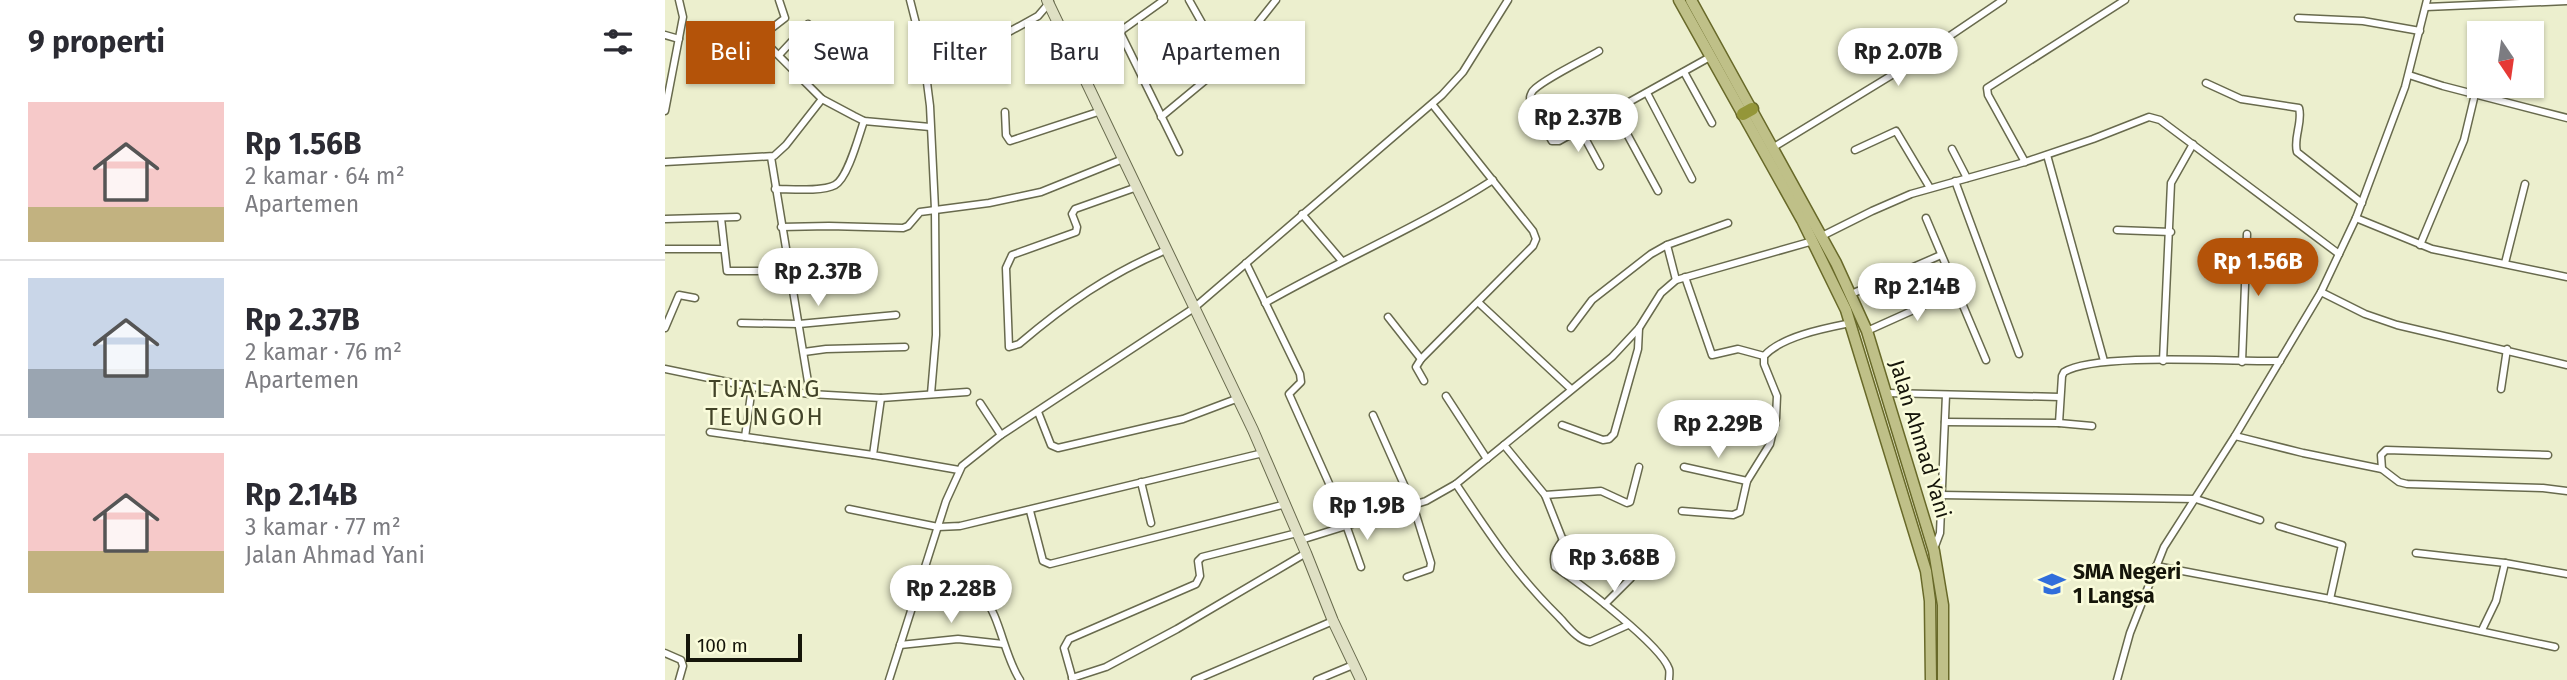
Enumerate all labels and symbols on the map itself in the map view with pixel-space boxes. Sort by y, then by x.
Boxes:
north arrow [2467,21,2545,98]
pin: Rp 2.07B [1826,28,1970,88]
pin: Rp 2.37B [1506,94,1650,154]
pin: Rp 1.56B [2186,238,2330,298]
pin: Rp 2.37B [746,248,890,308]
pin: Rp 2.14B [1845,264,1989,323]
street label: Jalan Ahmad Yani [1884,357,1956,521]
district label: TUALANG TEUNGOH [705,375,825,431]
pin: Rp 2.29B [1646,400,1790,460]
pin: Rp 1.9B [1302,482,1432,542]
pin: Rp 3.68B [1542,534,1686,594]
place label: SMA Negeri 1 Langsa [2073,559,2181,609]
pin: Rp 2.28B [879,566,1023,625]
school or university icon: SMA Negeri 1 Langsa [2037,569,2067,599]
scale bar [686,631,801,663]

